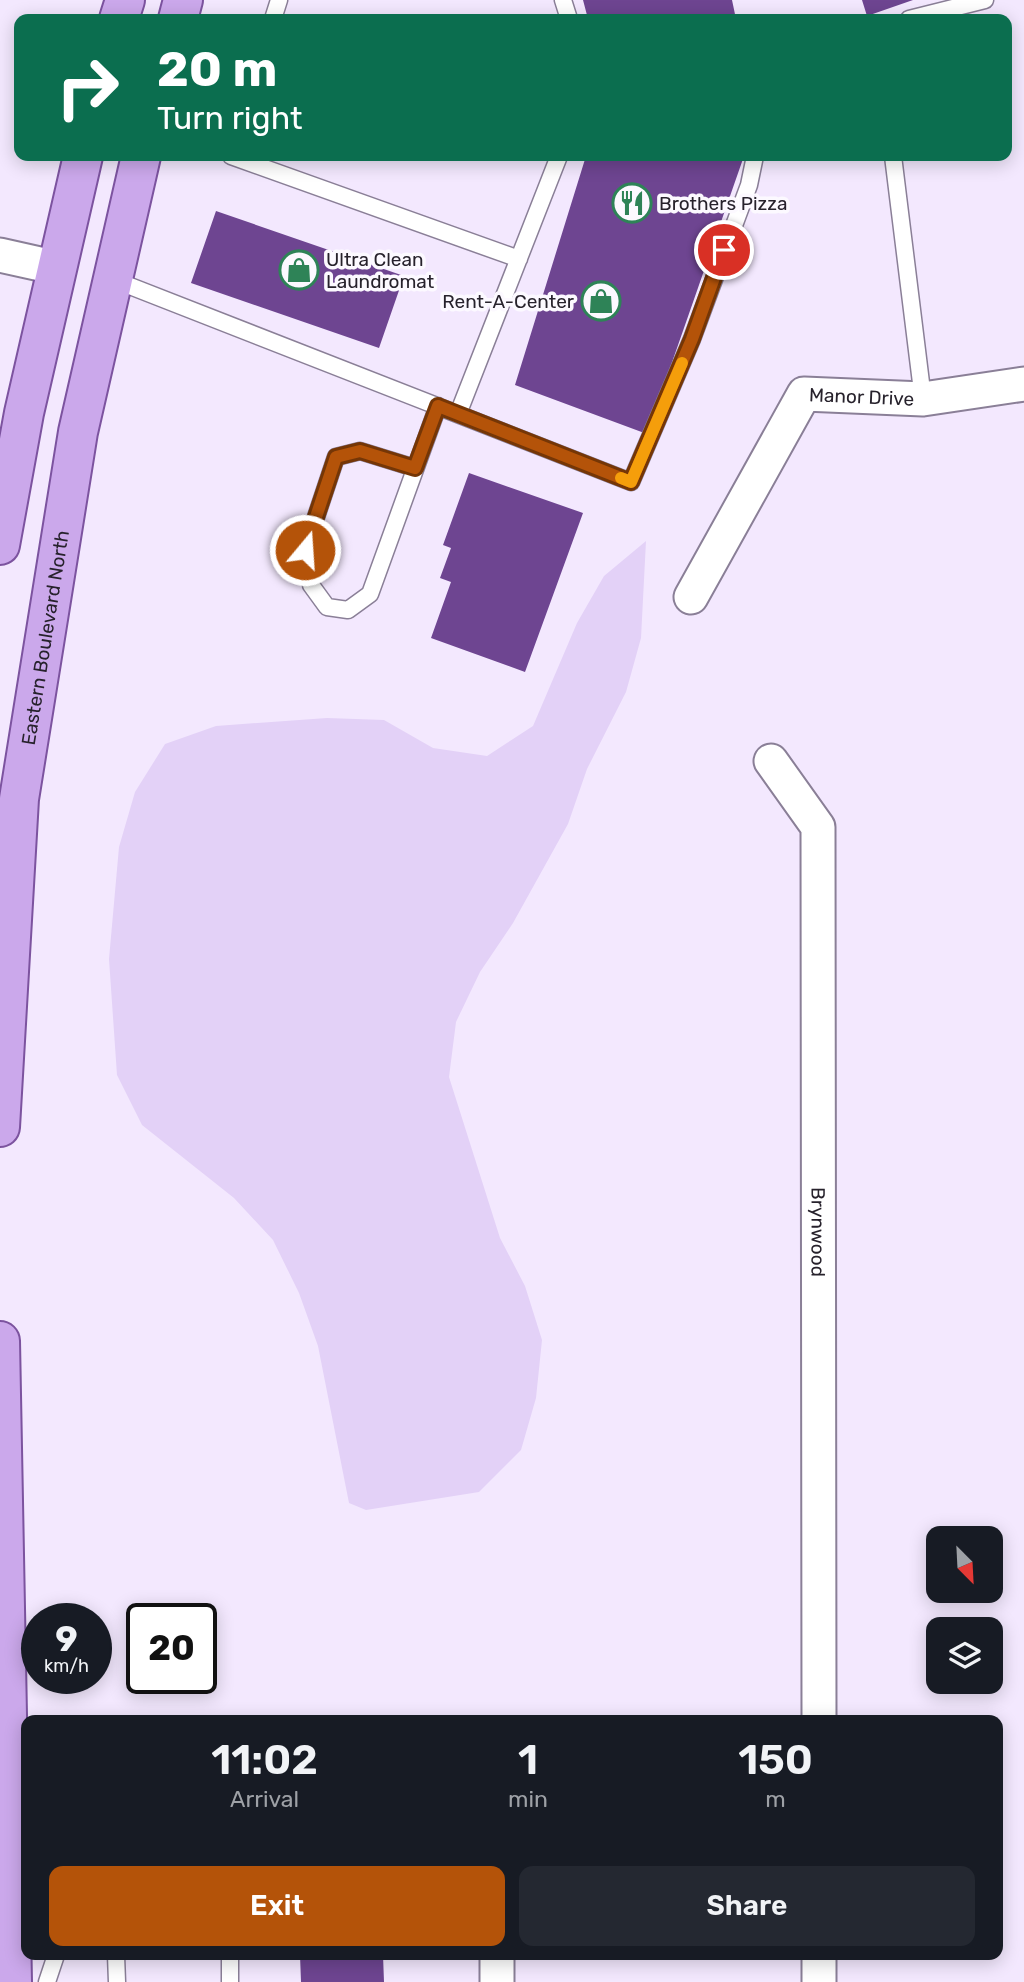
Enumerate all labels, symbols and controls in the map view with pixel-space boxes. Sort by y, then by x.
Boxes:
text: 20 m [157,40,278,98]
icon: right [42,42,133,133]
text: Turn right [157,99,302,137]
restaurant icon: Brothers Pizza [611,182,653,224]
place label: Brothers Pizza [659,192,787,215]
pin [694,220,754,280]
icon: arrive [705,231,743,269]
place label: Ultra Clean Laundromat [326,248,435,293]
shop icon: Ultra Clean Laundromat [278,249,320,291]
shop icon: Rent-A-Center [580,280,622,322]
place label: Rent-A-Center [442,290,575,313]
street label: Manor Drive [809,383,915,410]
position arrow [268,513,342,587]
street label: Eastern Boulevard North [16,529,74,747]
street label: Brynwood [807,1187,830,1277]
north arrow [926,1526,1003,1603]
map controls [926,1526,1003,1694]
speed limit sign: 20 [126,1603,217,1694]
button: layers [926,1617,1003,1694]
text: 9 [55,1618,78,1660]
text: km/h [44,1655,89,1677]
text: 11:02 [211,1735,318,1785]
text: 1 [518,1735,538,1785]
text: 150 [738,1735,813,1785]
text: Arrival [230,1785,299,1813]
text: min [508,1785,548,1813]
text: m [765,1785,786,1813]
button: Exit [49,1866,505,1946]
button: Share [519,1866,975,1946]

